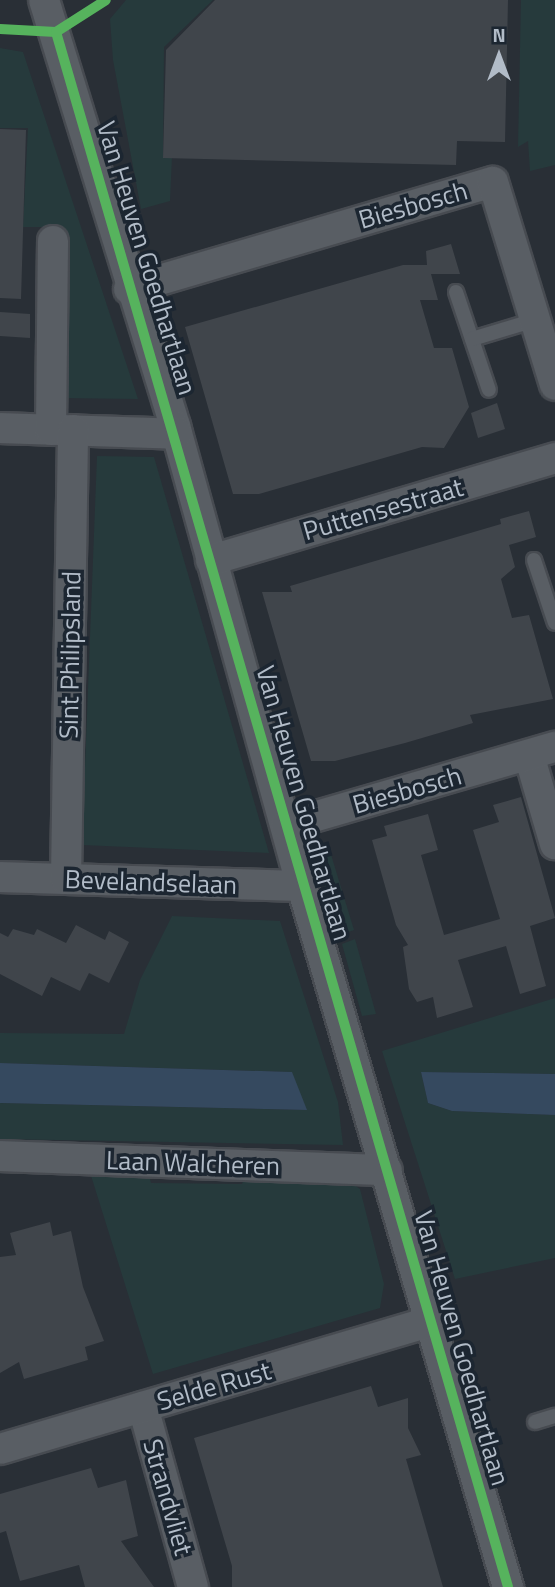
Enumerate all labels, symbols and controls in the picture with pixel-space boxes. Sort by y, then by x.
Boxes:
text: N [492,20,506,49]
north arrow [464,21,534,91]
street label: Van Heuven Goedhartlaan [91,117,203,399]
street label: Biesbosch [355,175,471,235]
street label: Puttensestraat [299,471,467,547]
street label: Sint Philipsland [53,571,87,739]
street label: Van Heuven Goedhartlaan [250,662,358,944]
street label: Biesbosch [349,760,465,820]
street label: Bevelandselaan [64,863,238,901]
street label: Laan Walcheren [105,1144,281,1182]
street label: Van Heuven Goedhartlaan [408,1207,516,1489]
street label: Selde Rust [154,1355,274,1417]
street label: Strandvliet [137,1435,199,1559]

